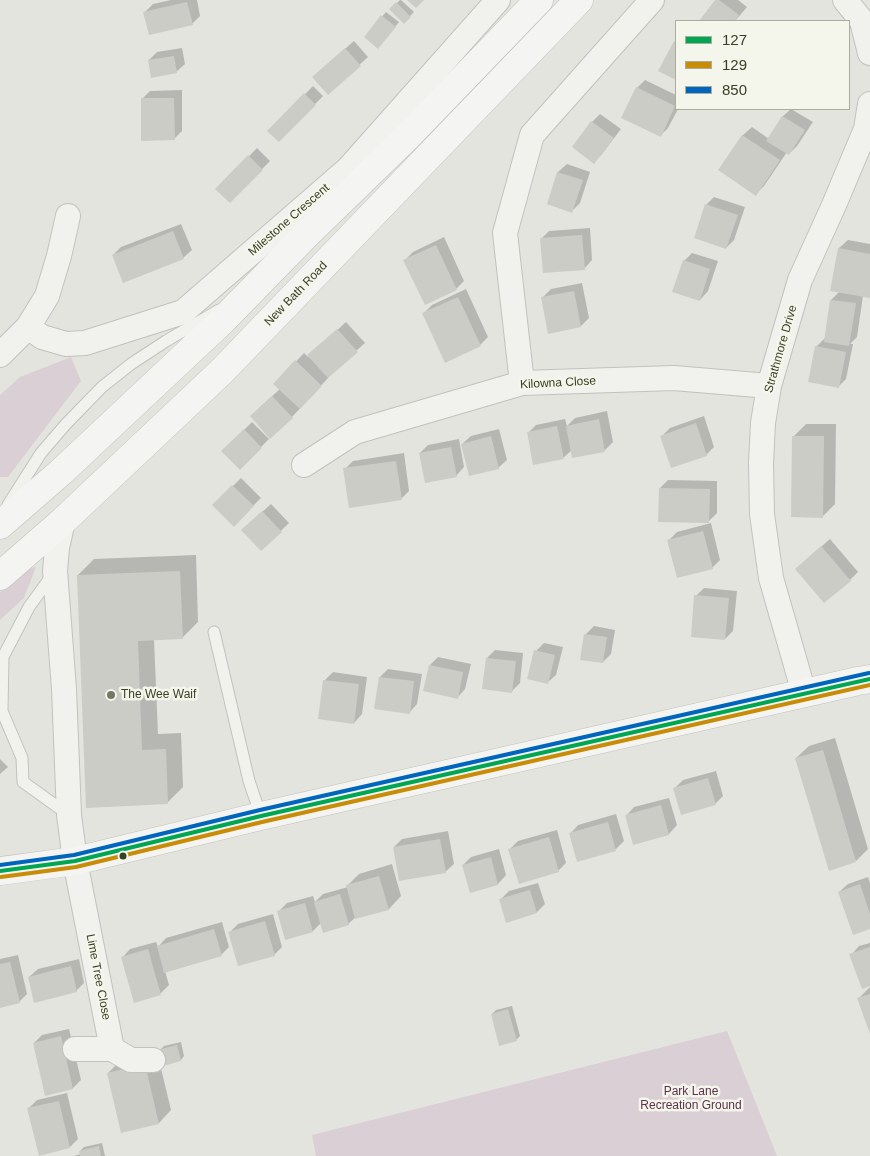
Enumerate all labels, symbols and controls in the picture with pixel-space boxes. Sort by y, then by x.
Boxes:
legend [675,20,850,110]
text: 127 [722,31,747,48]
text: 129 [722,56,747,73]
text: 850 [722,81,747,98]
street label: Milestone Crescent [246,181,332,259]
street label: New Bath Road [262,259,330,329]
street label: Strathmore Drive [762,303,800,395]
street label: Kilowna Close [520,374,596,392]
place label: The Wee Waif [121,688,196,702]
marker: The Wee Waif [105,689,117,701]
unlabelled marker [118,851,128,861]
street label: Lime Tree Close [83,933,113,1021]
park label: Park Lane Recreation Ground [640,1085,742,1113]

